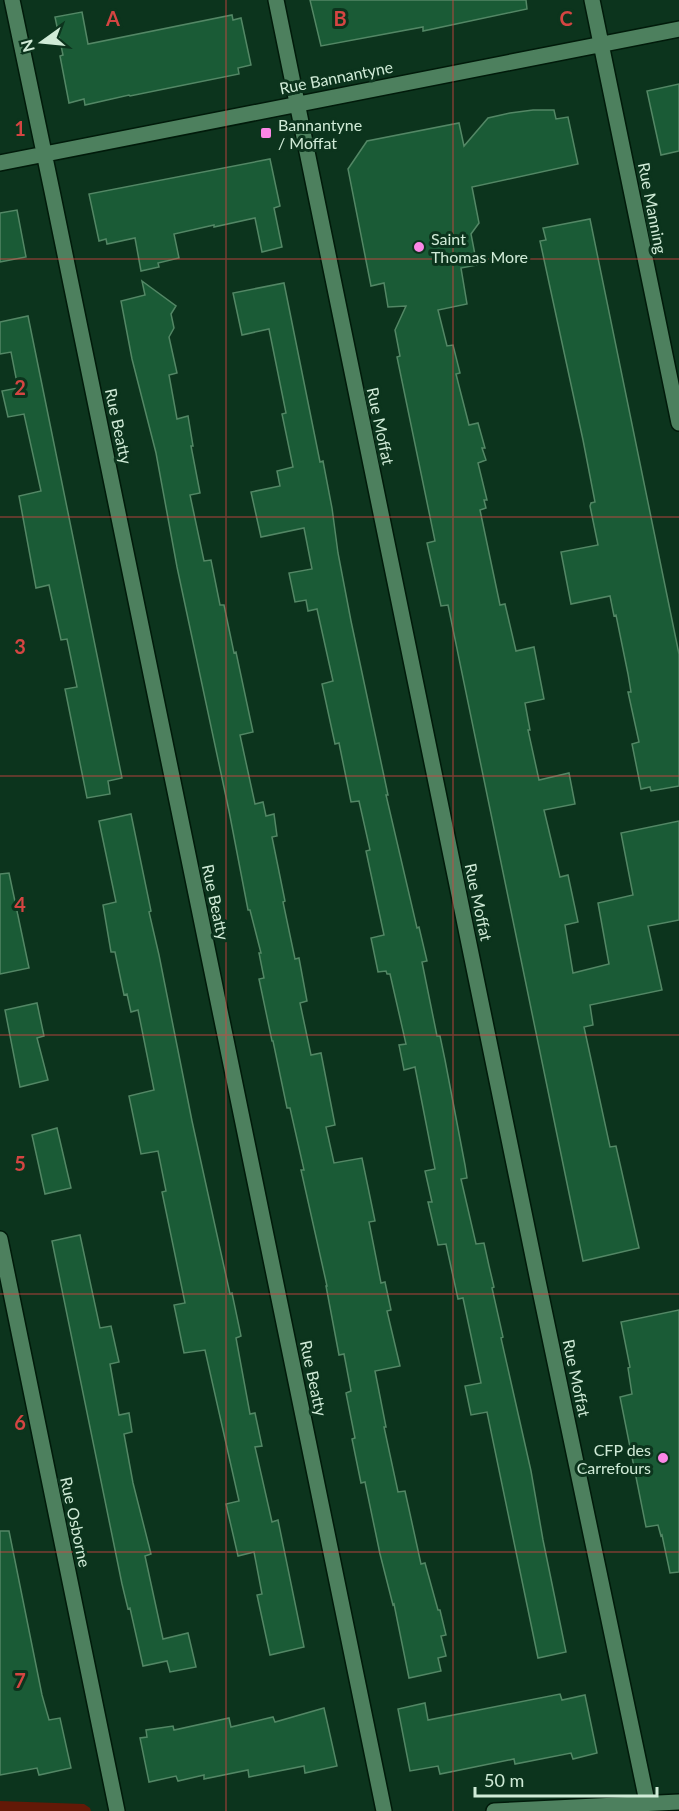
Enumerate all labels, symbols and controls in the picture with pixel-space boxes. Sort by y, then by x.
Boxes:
text: A [105,6,120,30]
text: B [333,6,347,30]
text: C [559,6,573,30]
north arrow [12,12,72,72]
text: N [16,38,38,54]
street label: Rue Bannantyne [278,57,394,97]
place label: Bannantyne / Moffat [278,115,362,152]
text: 1 [14,116,26,140]
marker: Bannantyne / Moffat [259,126,273,140]
street label: Rue Manning [635,161,671,255]
place label: Saint Thomas More [431,229,528,266]
marker: Saint Thomas More [412,240,426,254]
text: 2 [14,375,26,399]
street label: Rue Moffat [364,385,399,467]
street label: Rue Beatty [102,386,136,466]
text: 3 [14,634,26,658]
street label: Rue Moffat [462,861,497,943]
street label: Rue Beatty [199,862,233,942]
text: 4 [14,892,26,916]
text: 5 [14,1151,26,1175]
street label: Rue Moffat [560,1337,595,1419]
street label: Rue Beatty [297,1338,331,1418]
text: 6 [14,1410,26,1434]
place label: CFP des Carrefours [577,1440,651,1477]
marker: CFP des Carrefours [656,1451,670,1465]
street label: Rue Osborne [57,1475,95,1569]
text: 7 [14,1668,26,1692]
scale bar [475,1760,656,1798]
text: 50 m [484,1769,524,1791]

